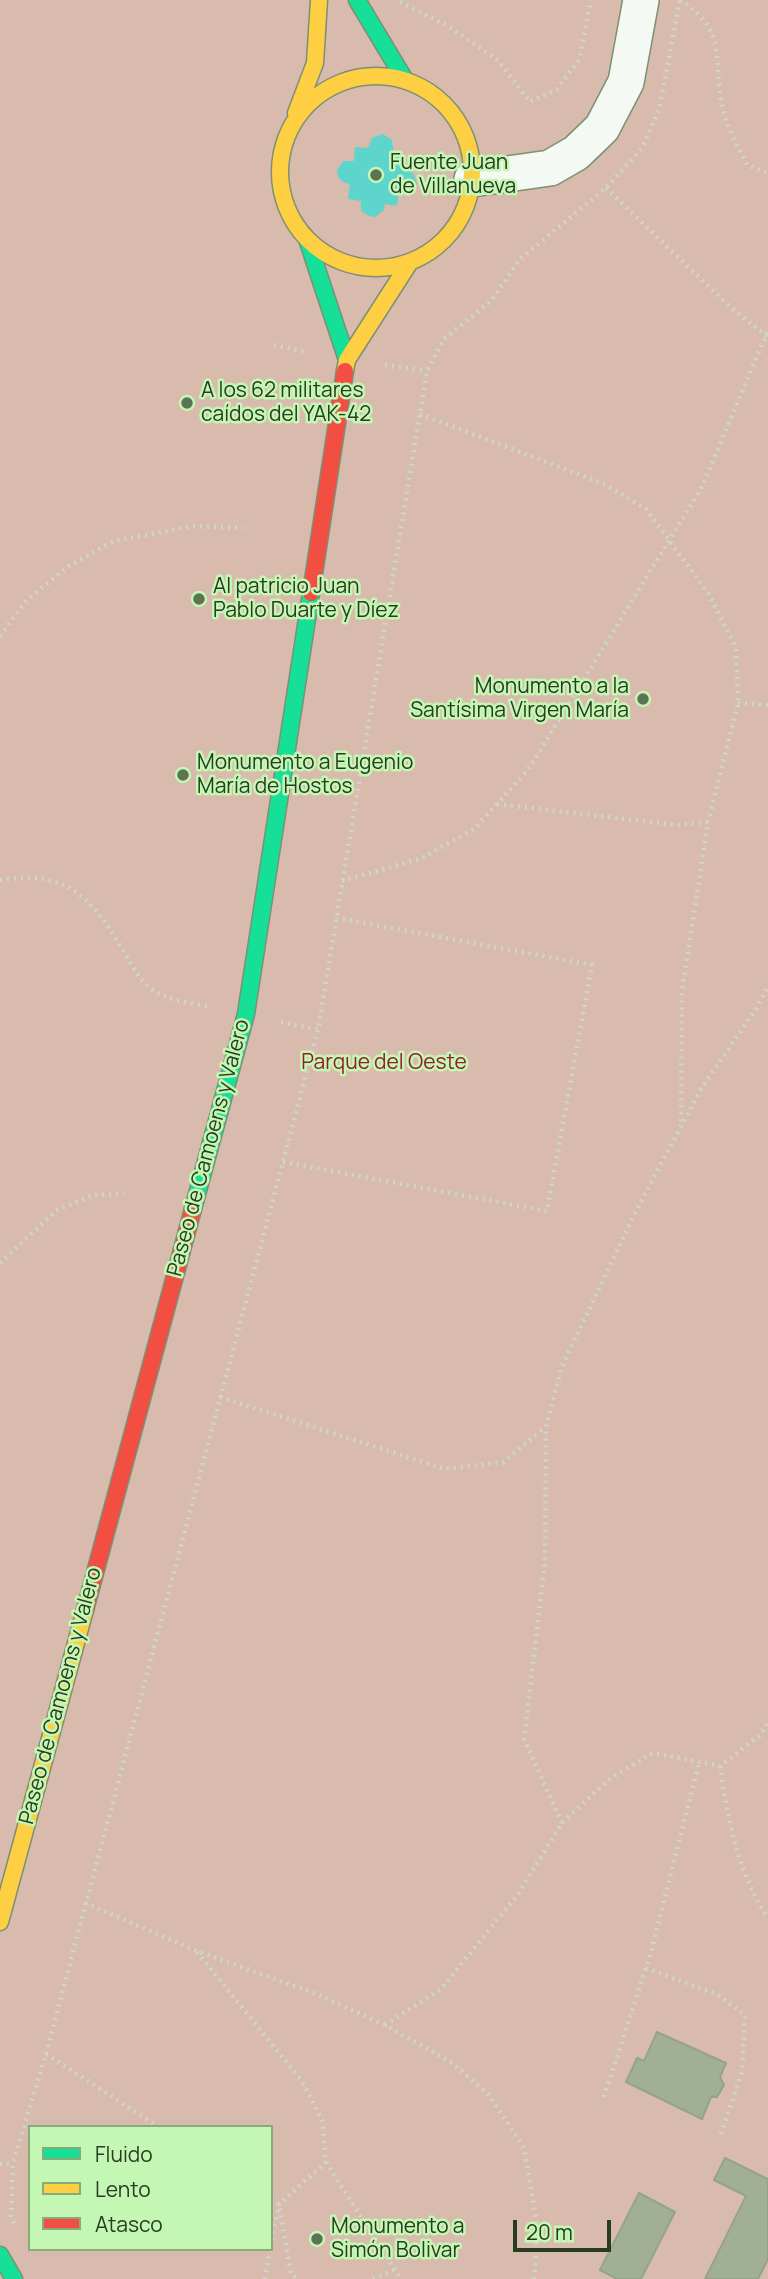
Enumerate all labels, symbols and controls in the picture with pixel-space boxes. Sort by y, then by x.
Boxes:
place label: Fuente Juan de Villanueva [390,150,516,200]
marker: Fuente Juan de Villanueva [368,167,384,183]
place label: A los 62 militares caídos del YAK-42 [201,378,371,428]
marker: A los 62 militares caídos del YAK-42 [179,395,195,411]
place label: Al patricio Juan Pablo Duarte y Díez [213,574,399,624]
marker: Al patricio Juan Pablo Duarte y Díez [191,591,207,607]
place label: Monumento a la Santísima Virgen María [410,674,629,724]
marker: Monumento a la Santísima Virgen María [635,691,651,707]
place label: Monumento a Eugenio María de Hostos [197,750,413,800]
marker: Monumento a Eugenio María de Hostos [175,767,191,783]
street label: Paseo de Camoens y Valero [163,1017,255,1279]
park label: Parque del Oeste [301,1050,467,1076]
street label: Paseo de Camoens y Valero [15,1565,107,1827]
legend [28,2125,273,2251]
text: Fluido [95,2140,153,2168]
text: Lento [95,2175,151,2203]
scale bar [516,2206,614,2250]
text: Atasco [95,2210,163,2238]
place label: Monumento a Simón Bolivar [331,2214,464,2264]
text: 20 m [526,2218,573,2246]
marker: Monumento a Simón Bolivar [309,2231,325,2247]

